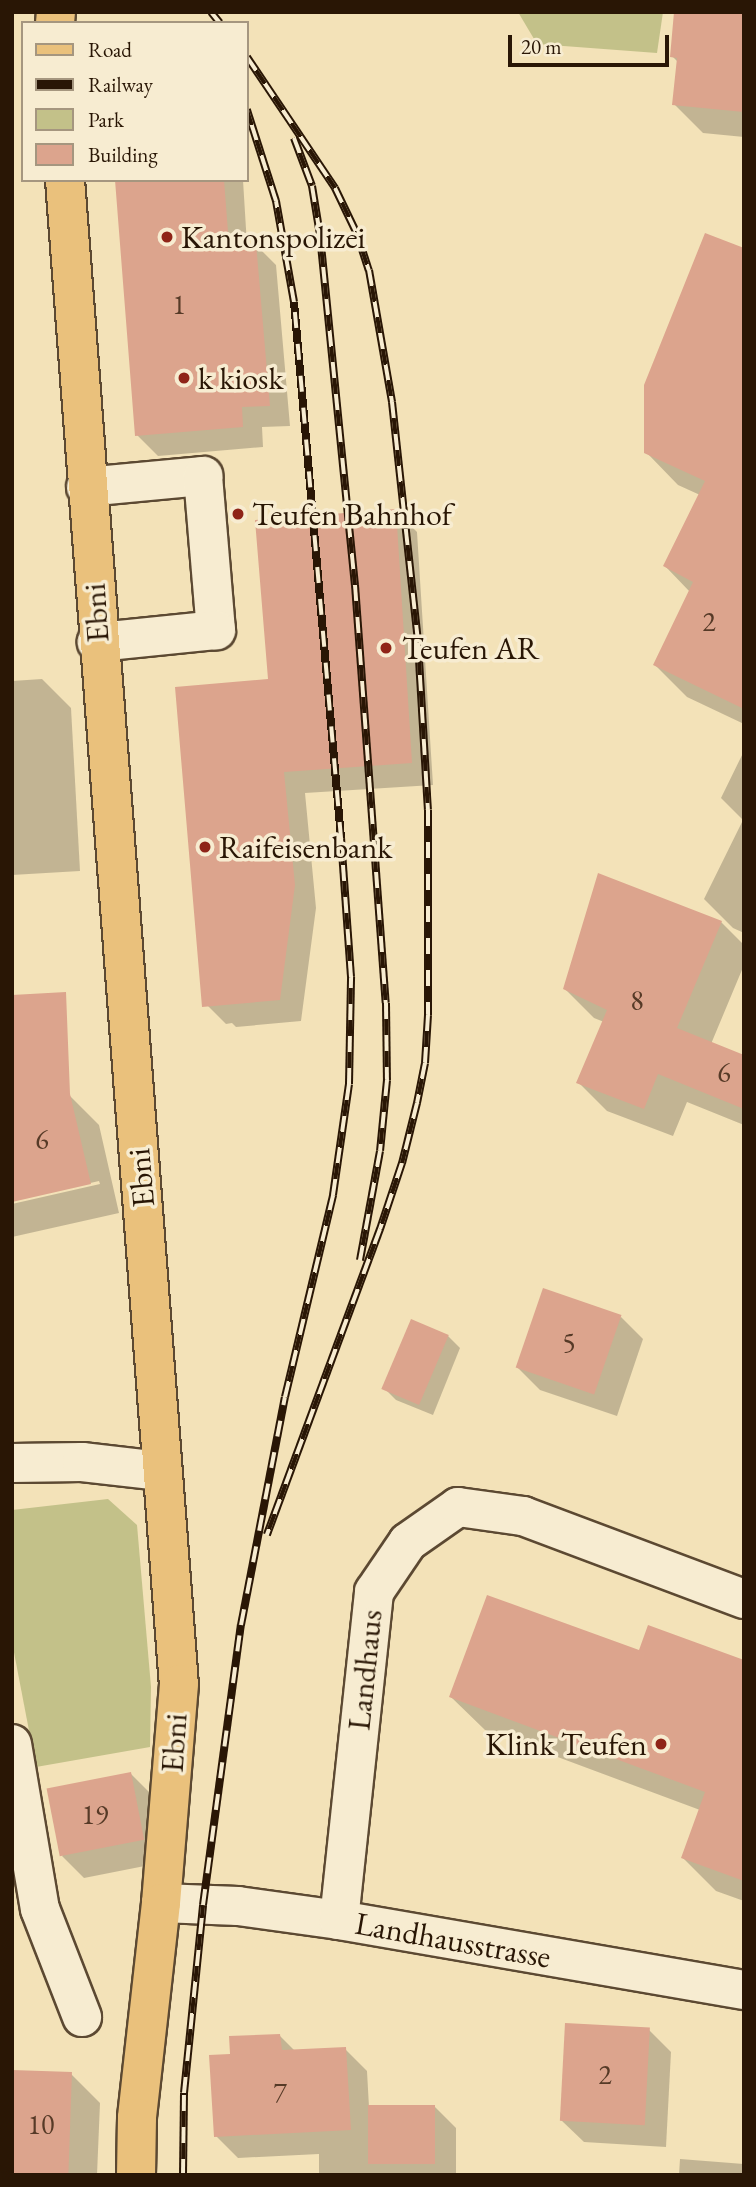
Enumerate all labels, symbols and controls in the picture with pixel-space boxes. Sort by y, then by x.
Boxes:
legend [21,21,248,182]
scale bar [511,21,672,65]
text: 20 m [521,33,562,60]
text: Road [88,36,132,63]
text: Railway [88,71,153,98]
text: Park [88,106,124,133]
text: Building [88,141,158,168]
place label: Kantonspolizei [181,218,365,256]
marker: Kantonspolizei [159,229,175,245]
house number: 1 [172,287,186,321]
place label: k kiosk [198,359,283,397]
marker: k kiosk [176,370,192,386]
place label: Teufen Bahnhof [252,495,452,533]
marker: Teufen Bahnhof [230,506,246,522]
street label: Ebni [75,582,117,644]
house number: 2 [702,604,716,638]
place label: Teufen AR [402,629,540,667]
marker: Teufen AR [376,638,396,658]
place label: Raifeisenbank [219,828,392,866]
marker: Raifeisenbank [197,839,213,855]
house number: 8 [630,983,644,1017]
house number: 6 [717,1055,731,1089]
house number: 6 [35,1122,49,1156]
street label: Ebni [119,1147,163,1209]
house number: 5 [562,1325,576,1359]
street label: Landhaus [340,1608,390,1732]
street label: Ebni [153,1712,195,1774]
place label: Klink Teufen [485,1725,647,1763]
marker: Klink Teufen [653,1736,669,1752]
house number: 19 [82,1797,108,1831]
street label: Landhausstrasse [352,1904,554,1976]
house number: 2 [598,2057,612,2091]
house number: 7 [273,2075,287,2109]
house number: 10 [28,2107,54,2141]

